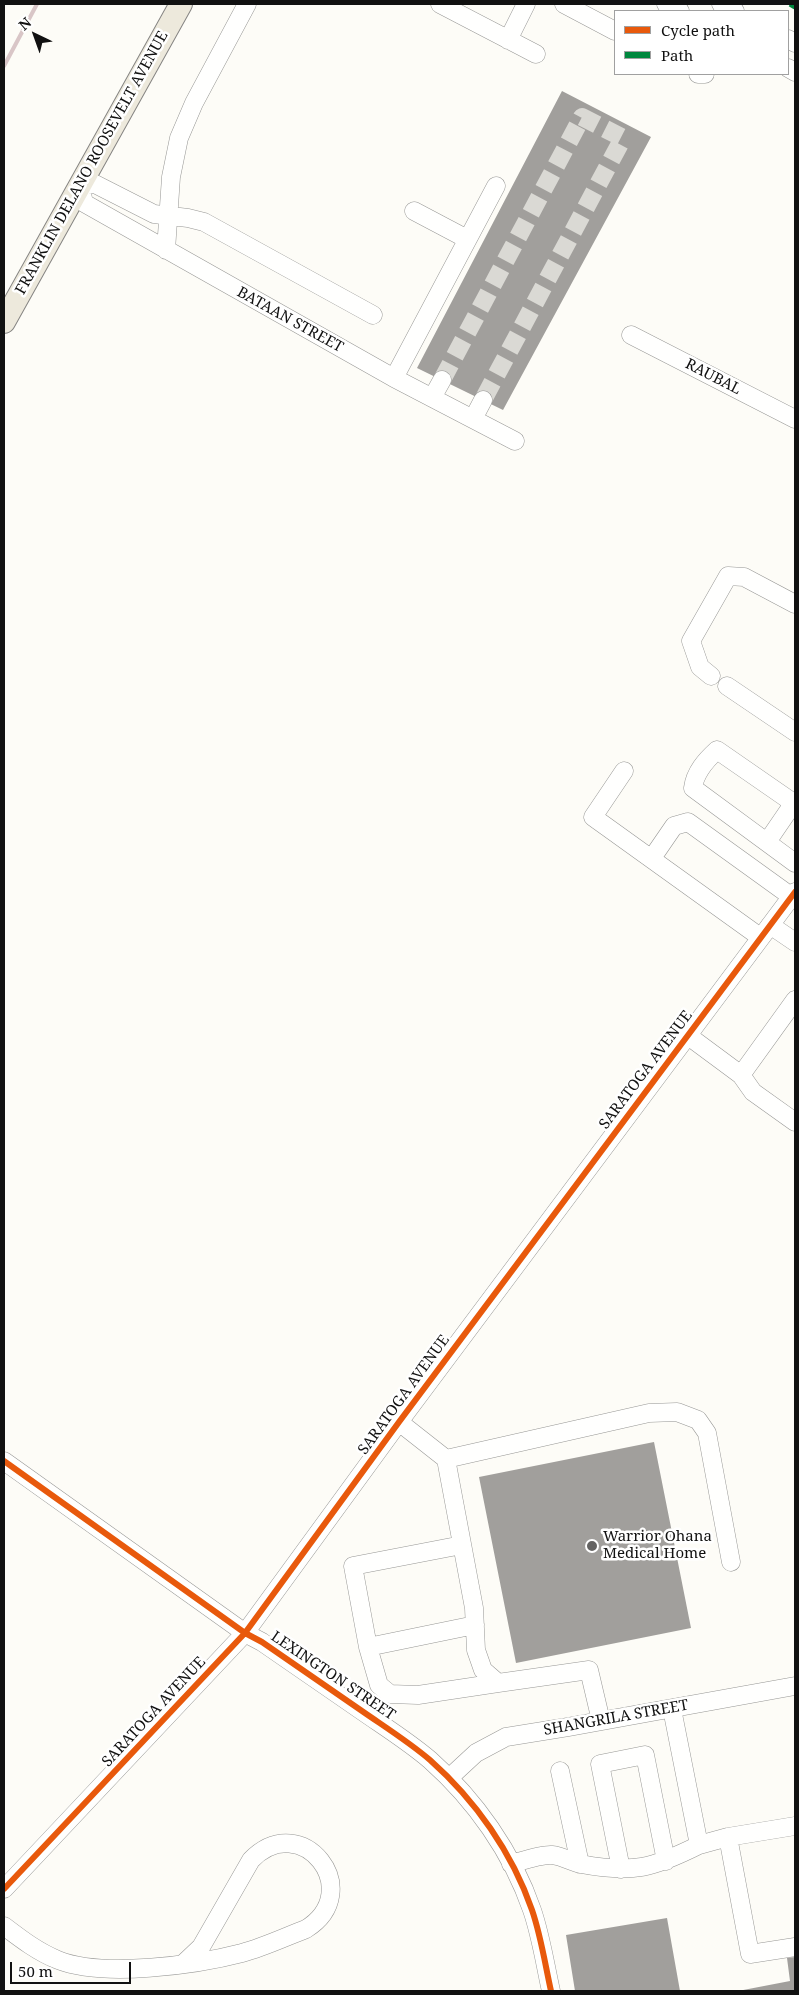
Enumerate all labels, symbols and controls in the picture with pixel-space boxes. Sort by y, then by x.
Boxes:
north arrow [10,10,60,60]
legend [614,10,789,75]
text: N [14,13,35,34]
text: Cycle path [661,20,735,40]
street label: FRANKLIN DELANO ROOSEVELT AVENUE [12,28,172,298]
text: Path [661,45,693,65]
street label: BATAAN STREET [234,283,346,357]
street label: RAUBAL [682,355,744,399]
street label: SARATOGA AVENUE [596,1007,696,1133]
street label: SARATOGA AVENUE [355,1332,453,1458]
place label: Warrior Ohana Medical Home [603,1528,712,1563]
marker: Warrior Ohana Medical Home [585,1539,599,1553]
street label: LEXINGTON STREET [267,1628,399,1724]
street label: SARATOGA AVENUE [98,1653,210,1771]
street label: SHANGRILA STREET [542,1696,690,1740]
scale bar [12,1952,134,1984]
text: 50 m [18,1961,53,1981]

